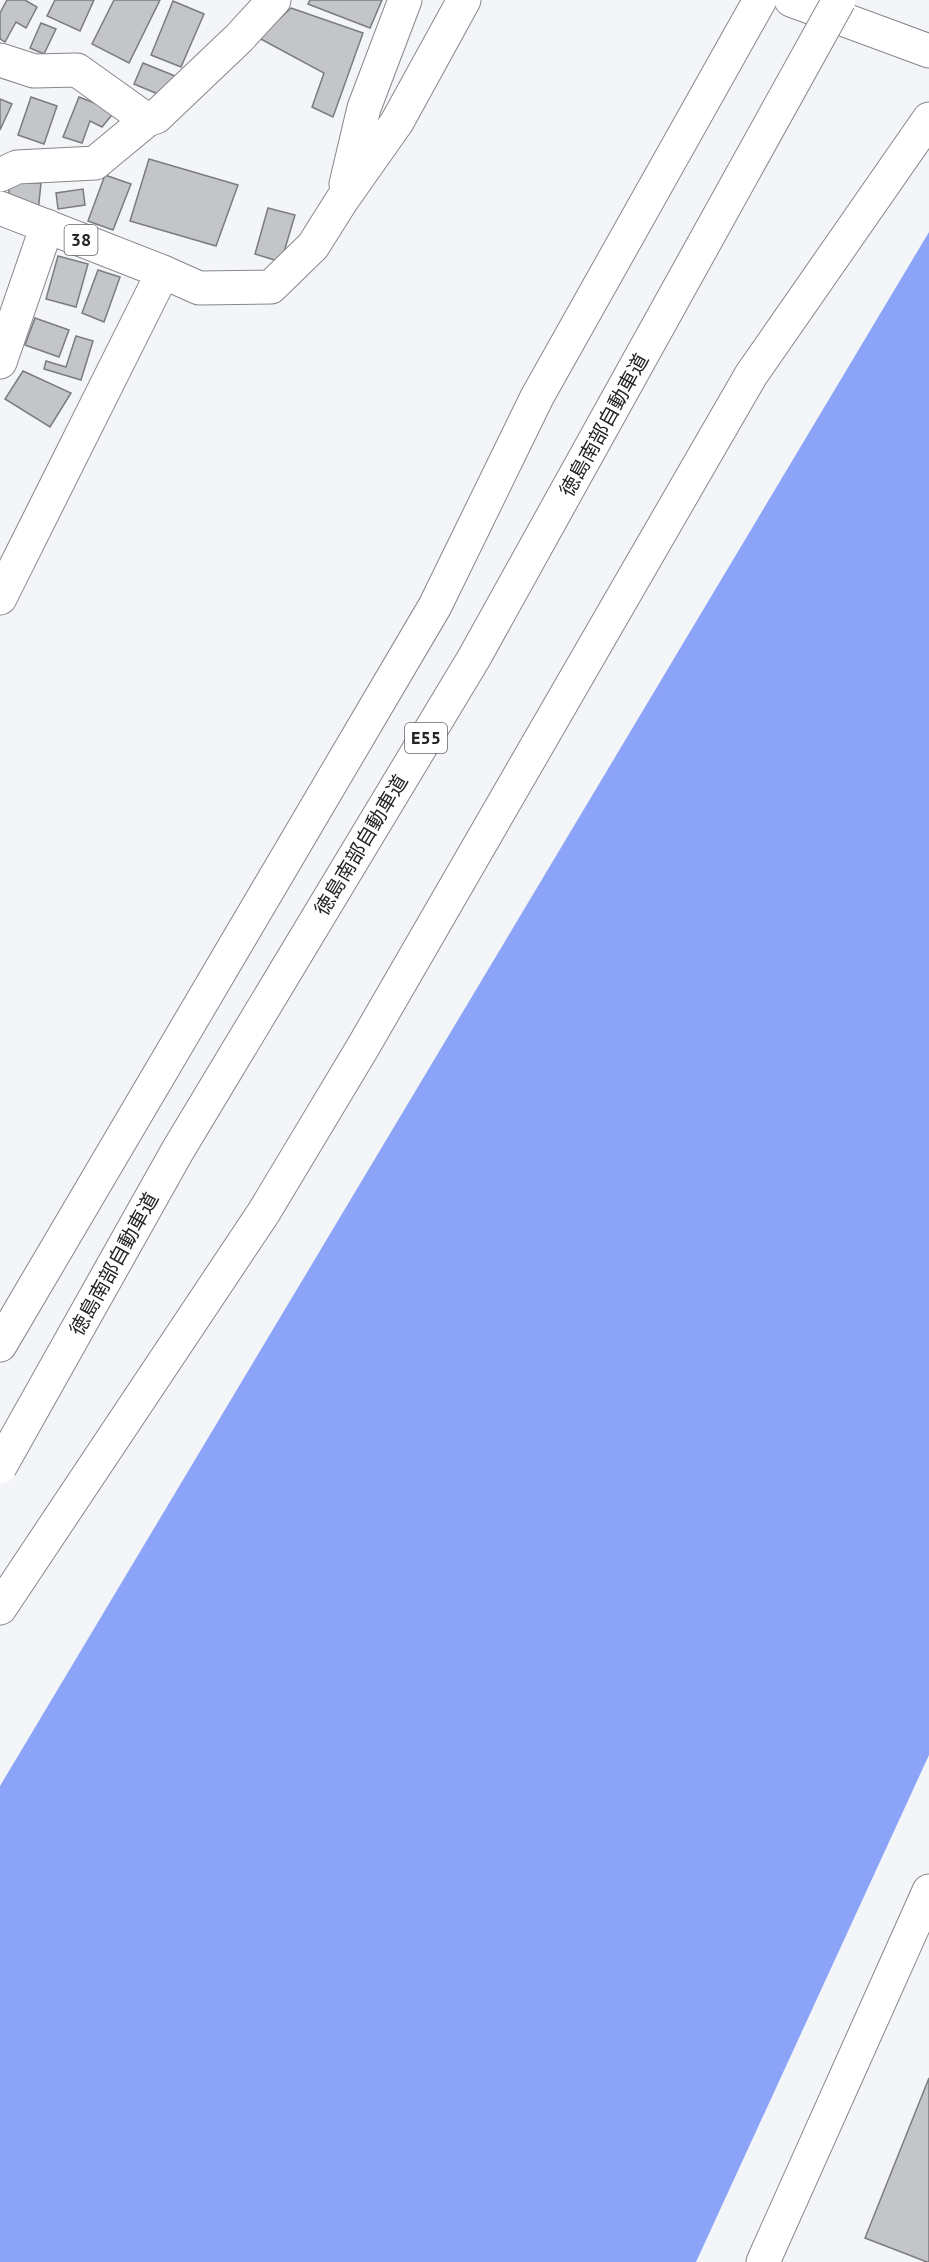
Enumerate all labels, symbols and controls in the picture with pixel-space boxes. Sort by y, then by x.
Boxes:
road number: 38 [64,225,98,255]
street label: 徳島南部自動車道 [554,349,654,501]
road number: E55 [405,723,447,753]
street label: 徳島南部自動車道 [309,770,413,920]
street label: 徳島南部自動車道 [64,1188,164,1340]

